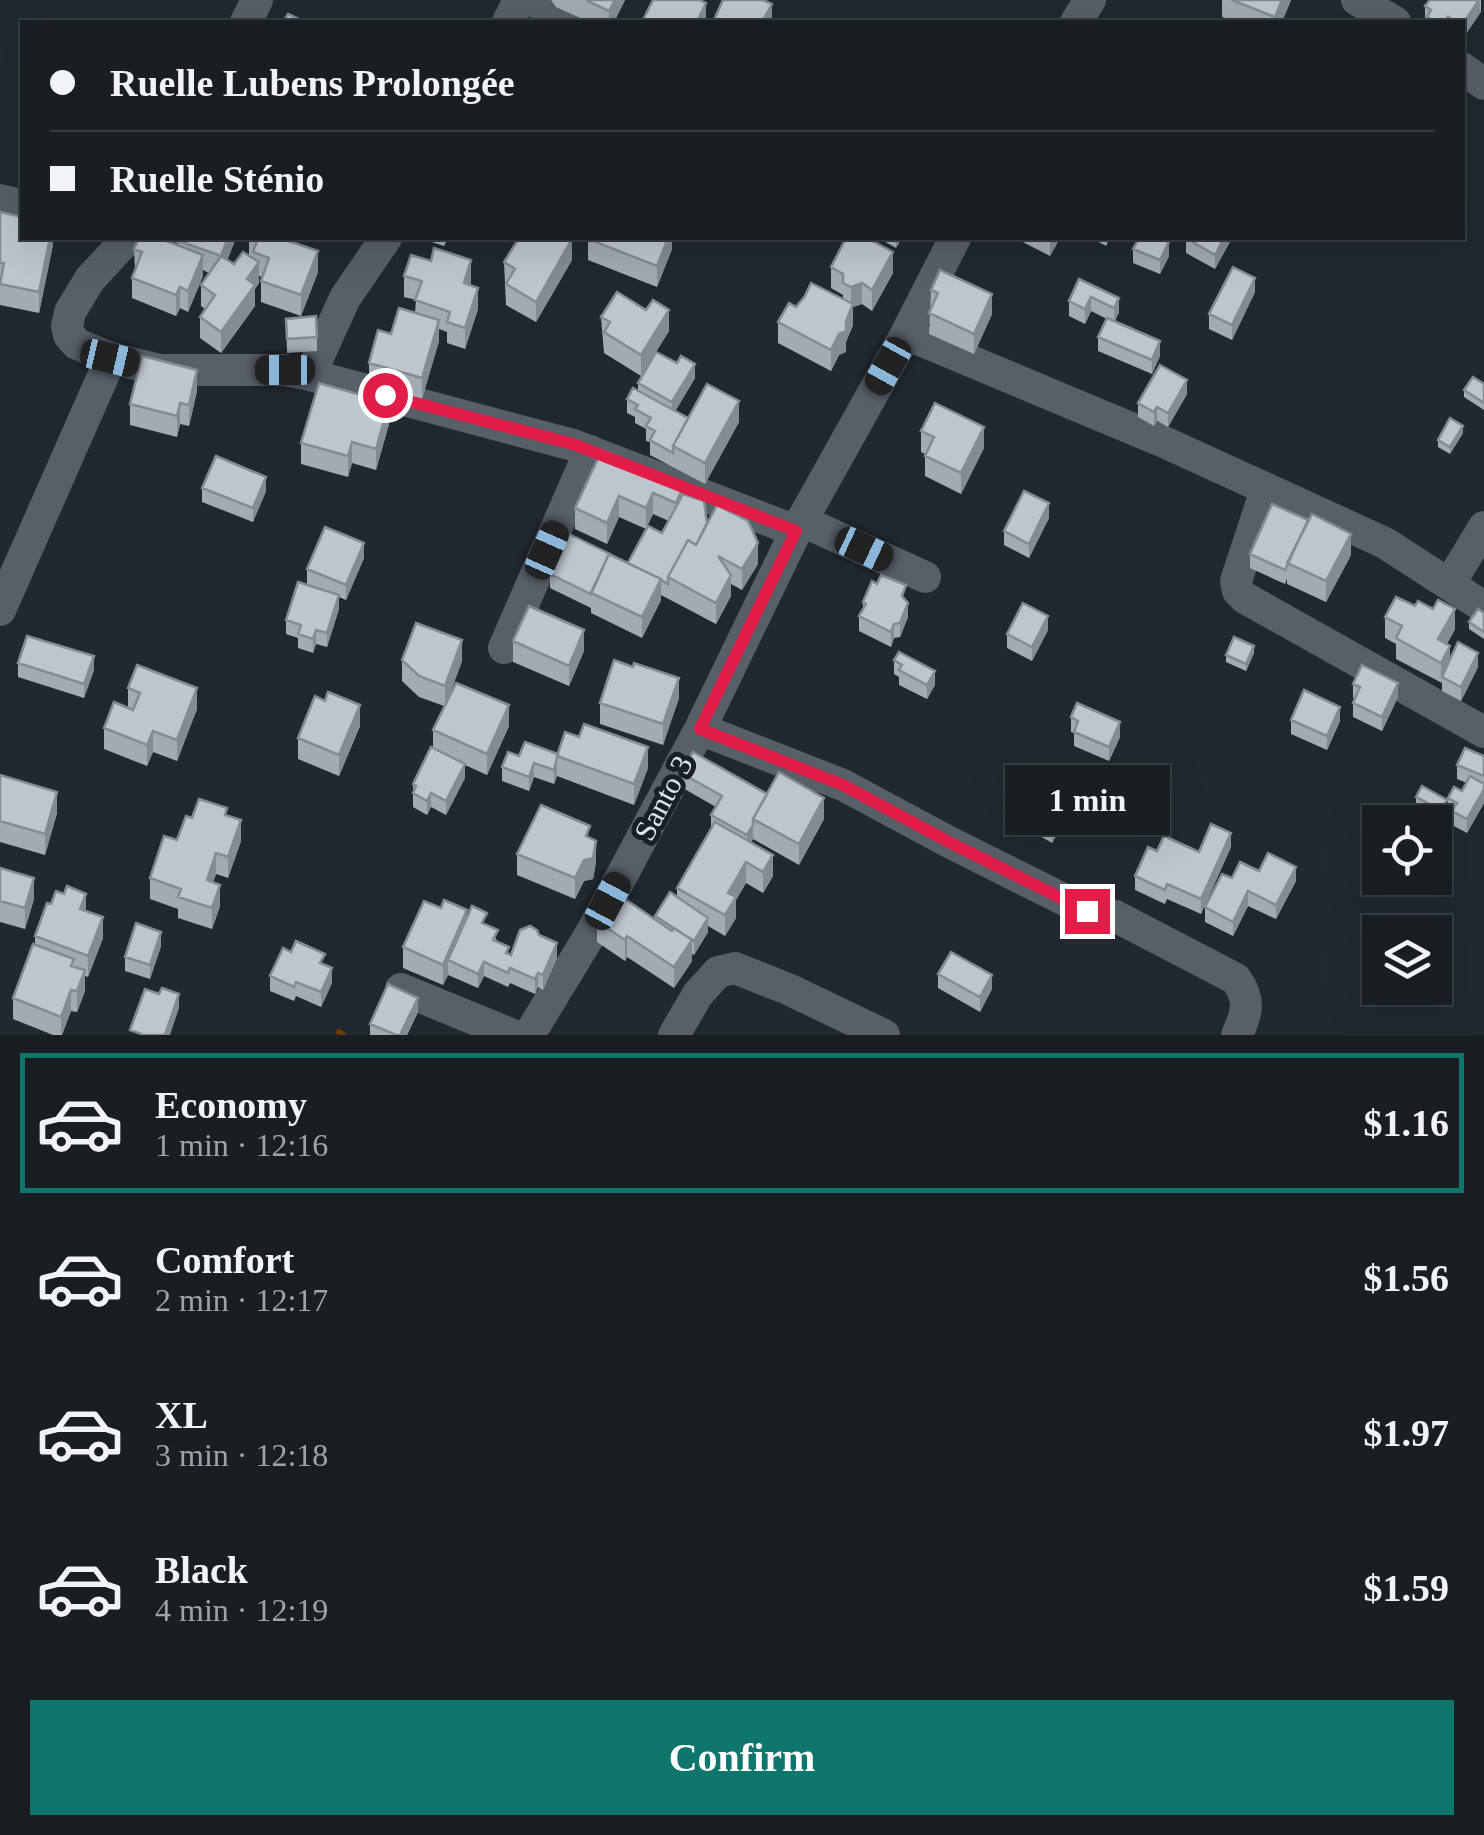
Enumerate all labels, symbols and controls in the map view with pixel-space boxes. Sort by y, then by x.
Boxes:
text: Ruelle Lubens Prolongée [110,62,515,104]
text: Ruelle Sténio [110,158,324,200]
car [860,332,916,400]
car [77,337,143,379]
car [255,355,315,385]
route start [363,373,408,418]
car [521,516,573,584]
car [830,523,898,575]
street label: Santo 3 [627,750,699,846]
callout: 1 min [1004,766,1170,836]
text: 1 min [1049,782,1126,818]
map controls [1362,805,1452,1005]
button: locate [1362,805,1452,895]
car [581,867,635,935]
route end [1065,889,1110,934]
button: layers [1362,915,1452,1005]
icon: car [35,1078,125,1168]
text: Economy [155,1084,307,1126]
text: $1.16 [1364,1102,1449,1144]
text: 1 min · 12:16 [155,1127,328,1163]
icon: car [35,1233,125,1323]
text: Comfort [155,1239,294,1281]
text: $1.56 [1364,1257,1449,1299]
text: 2 min · 12:17 [155,1282,328,1318]
icon: car [35,1388,125,1478]
text: XL [155,1394,208,1436]
text: $1.97 [1364,1412,1449,1454]
text: 3 min · 12:18 [155,1437,328,1473]
icon: car [35,1543,125,1633]
text: Black [155,1549,248,1591]
text: $1.59 [1364,1567,1449,1609]
text: 4 min · 12:19 [155,1592,328,1628]
button: Confirm [30,1700,1454,1815]

